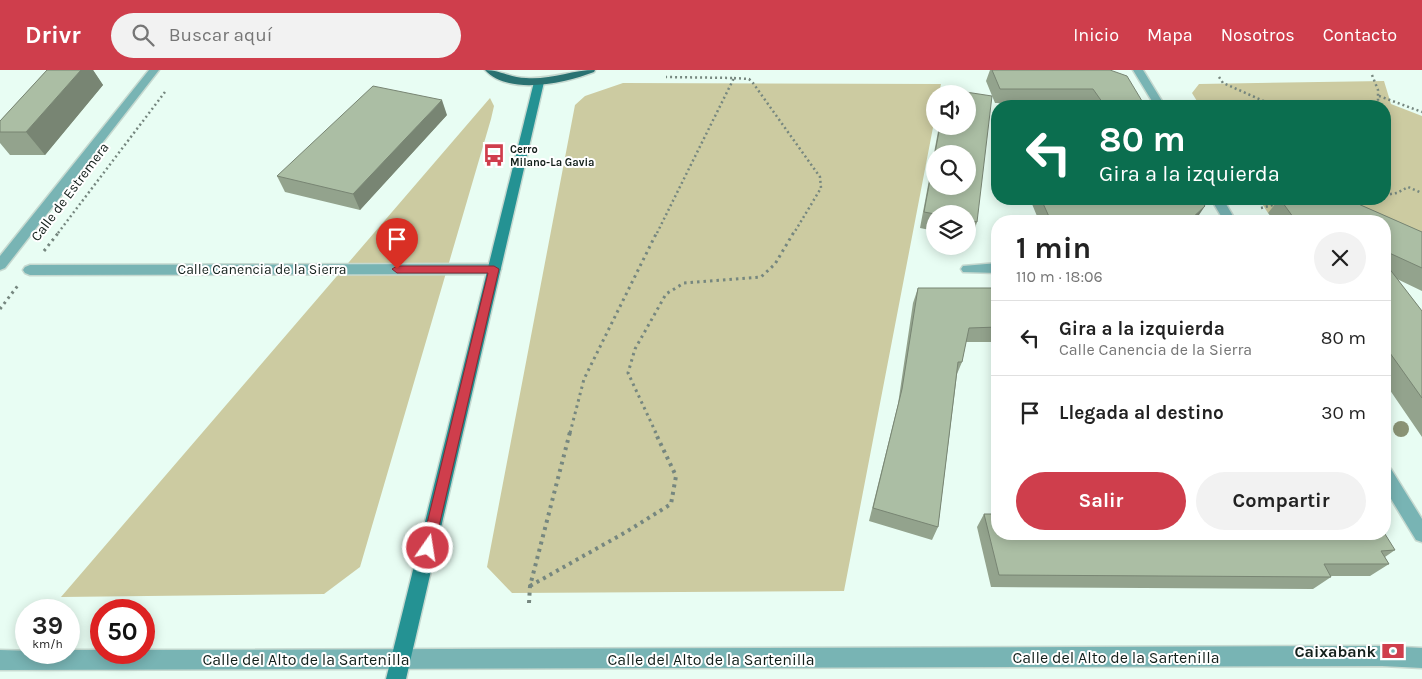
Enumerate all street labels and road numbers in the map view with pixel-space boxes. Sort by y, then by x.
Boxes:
street label: Calle de Estremera [27,139,113,245]
street label: Calle Canencia de la Sierra [178,261,346,278]
street label: Calle del Alto de la Sartenilla [1012,648,1220,667]
street label: Calle del Alto de la Sartenilla [202,650,410,669]
street label: Calle del Alto de la Sartenilla [607,650,815,669]

